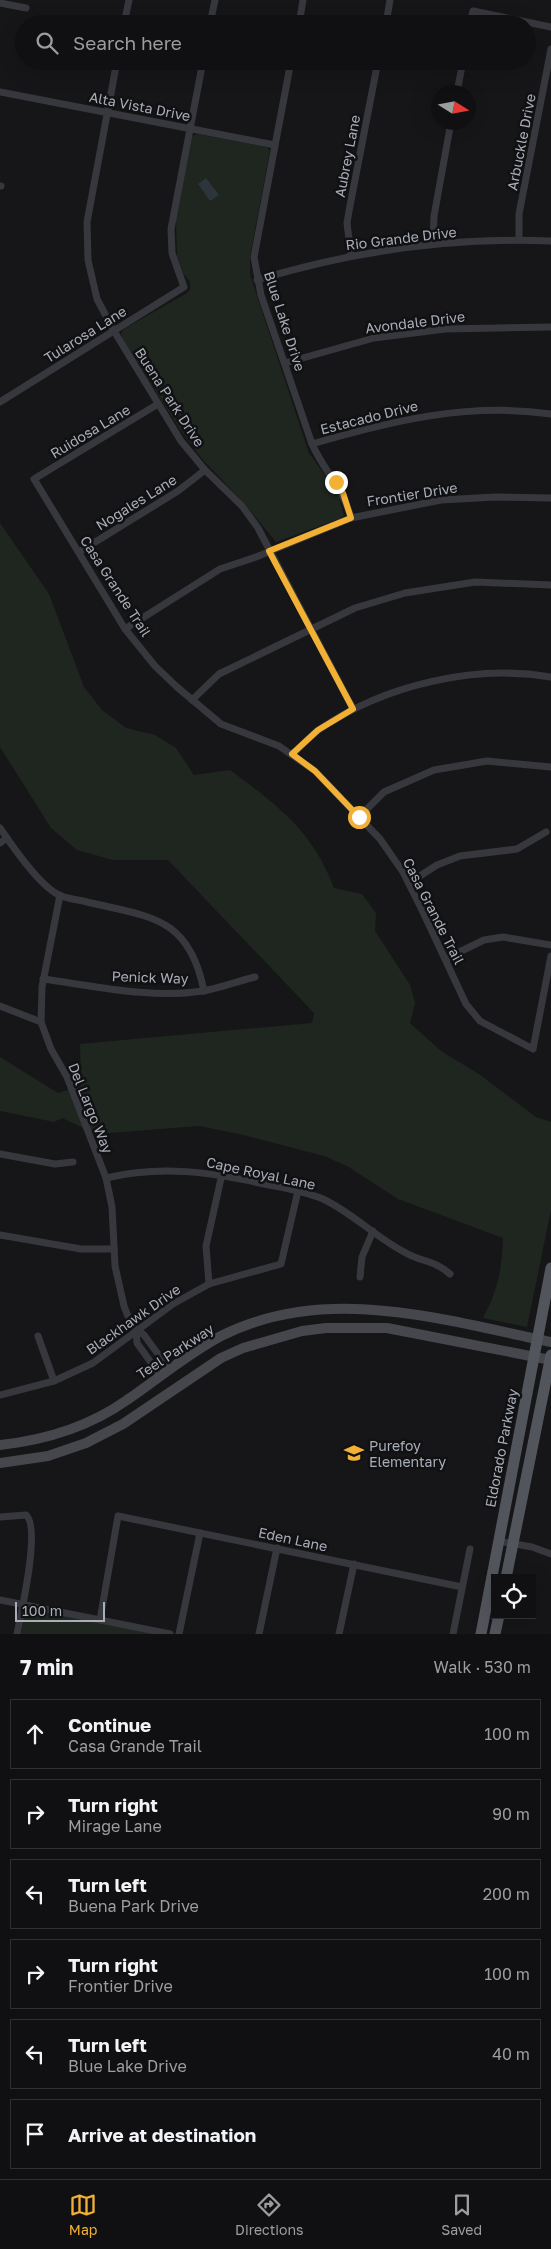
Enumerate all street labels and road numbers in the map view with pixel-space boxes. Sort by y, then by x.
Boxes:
street label: Alta Vista Drive [88,88,192,124]
street label: Arbuckle Drive [503,92,539,192]
street label: Aubrey Lane [331,113,363,199]
street label: Rio Grande Drive [344,223,458,253]
street label: Blue Lake Drive [261,269,309,373]
street label: Tularosa Lane [41,302,129,366]
street label: Avondale Drive [364,307,466,337]
street label: Buena Park Drive [132,344,208,450]
street label: Estacado Drive [318,397,420,437]
street label: Ruidosa Lane [47,401,133,461]
street label: Nogales Lane [93,470,179,534]
street label: Frontier Drive [365,478,459,510]
street label: Casa Grande Trail [77,532,155,640]
street label: Casa Grande Trail [400,855,468,967]
street label: Penick Way [111,967,189,987]
street label: Del Largo Way [65,1060,117,1156]
street label: Cape Royal Lane [205,1153,317,1193]
street label: Blackhawk Drive [83,1280,183,1358]
street label: Teel Parkway [133,1320,217,1382]
street label: Eldorado Parkway [481,1387,521,1509]
street label: Eden Lane [257,1523,329,1555]

